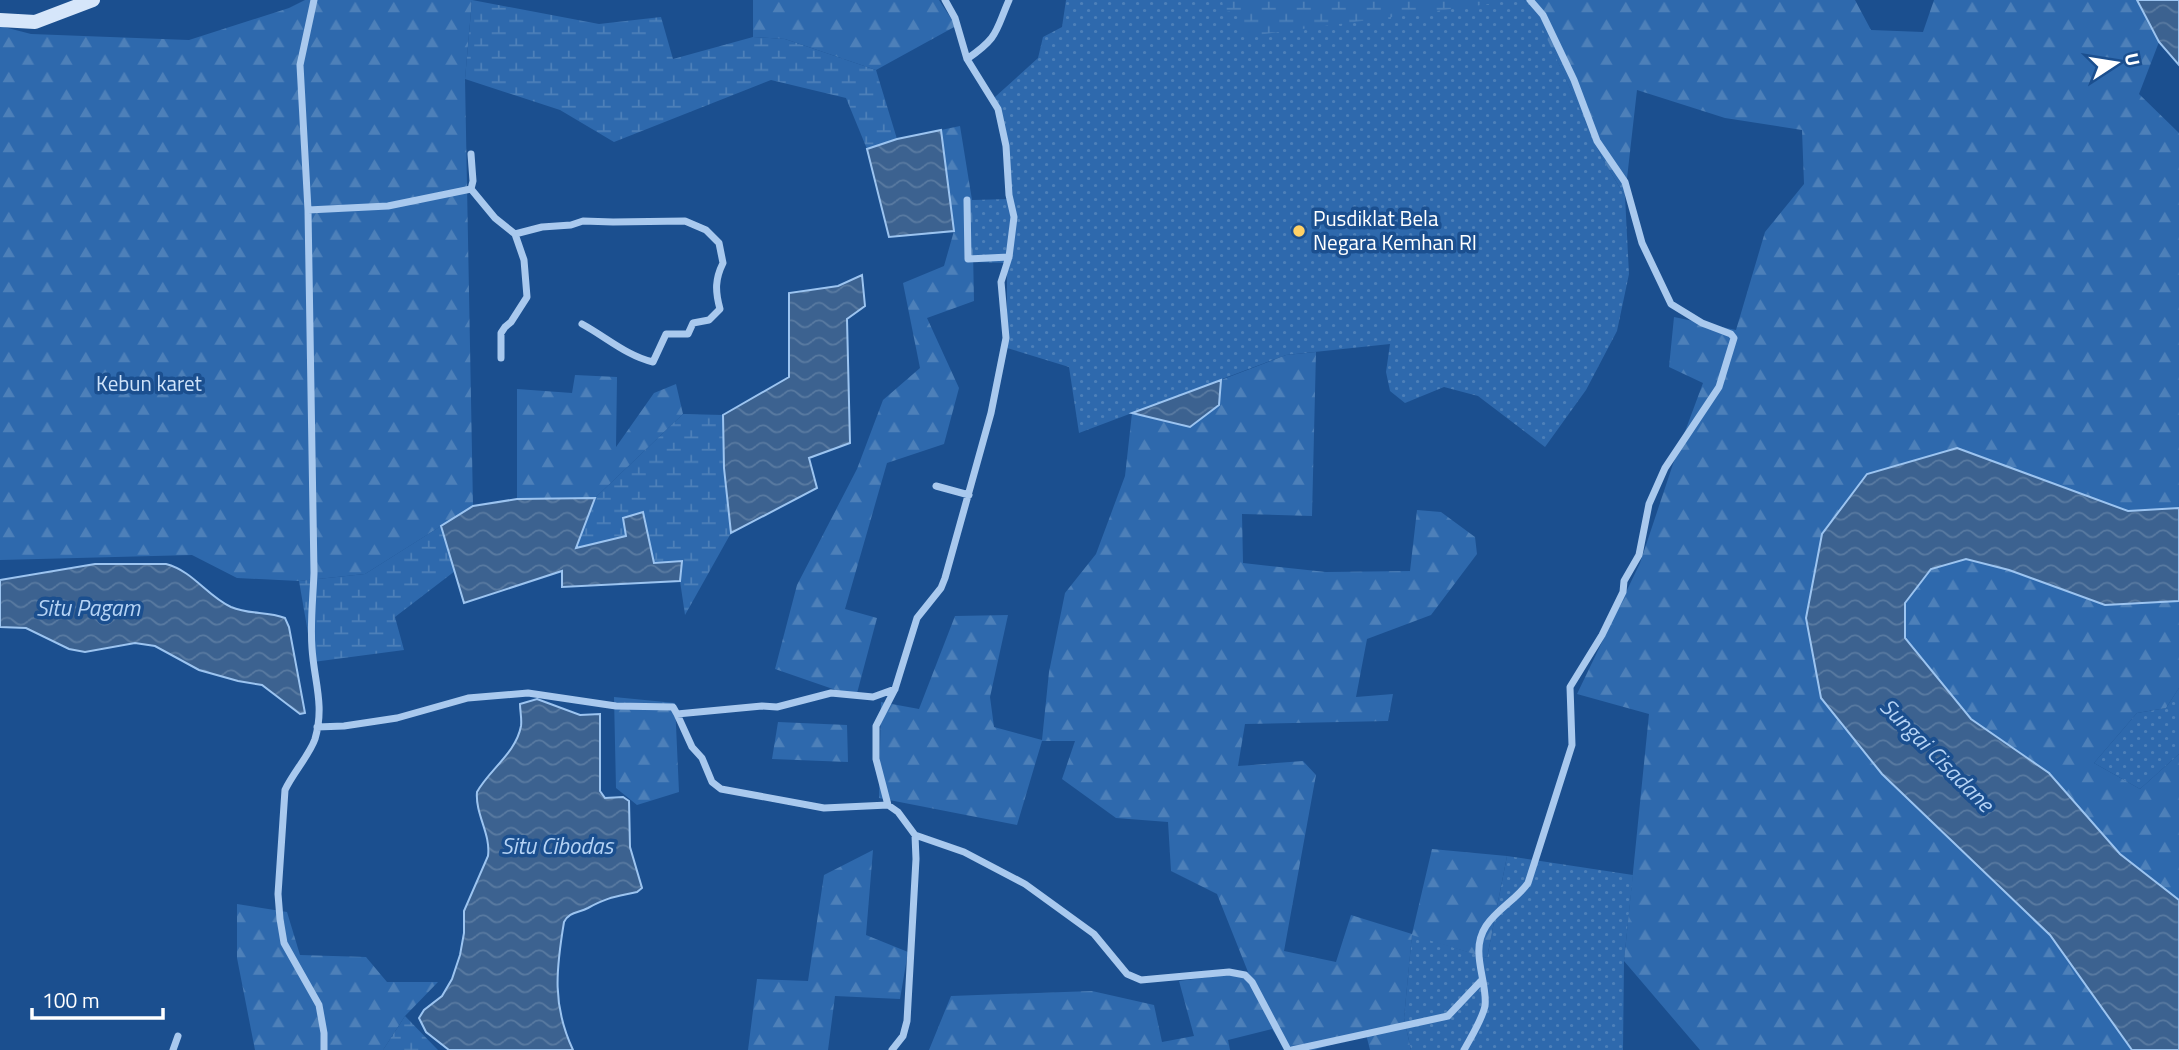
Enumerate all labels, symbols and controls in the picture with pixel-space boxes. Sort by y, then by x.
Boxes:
north arrow [2081,28,2151,98]
text: U [2118,50,2149,68]
place label: Pusdiklat Bela Negara Kemhan RI [1313,202,1477,258]
marker: Pusdiklat Bela Negara Kemhan RI [1291,223,1307,239]
park label: Kebun karet [96,367,203,399]
water label: Situ Pagam [36,590,141,625]
water label: Sungai Cisadane [1872,690,2003,821]
water label: Situ Cibodas [501,828,615,863]
scale bar [32,976,163,1020]
text: 100 m [42,984,99,1016]

